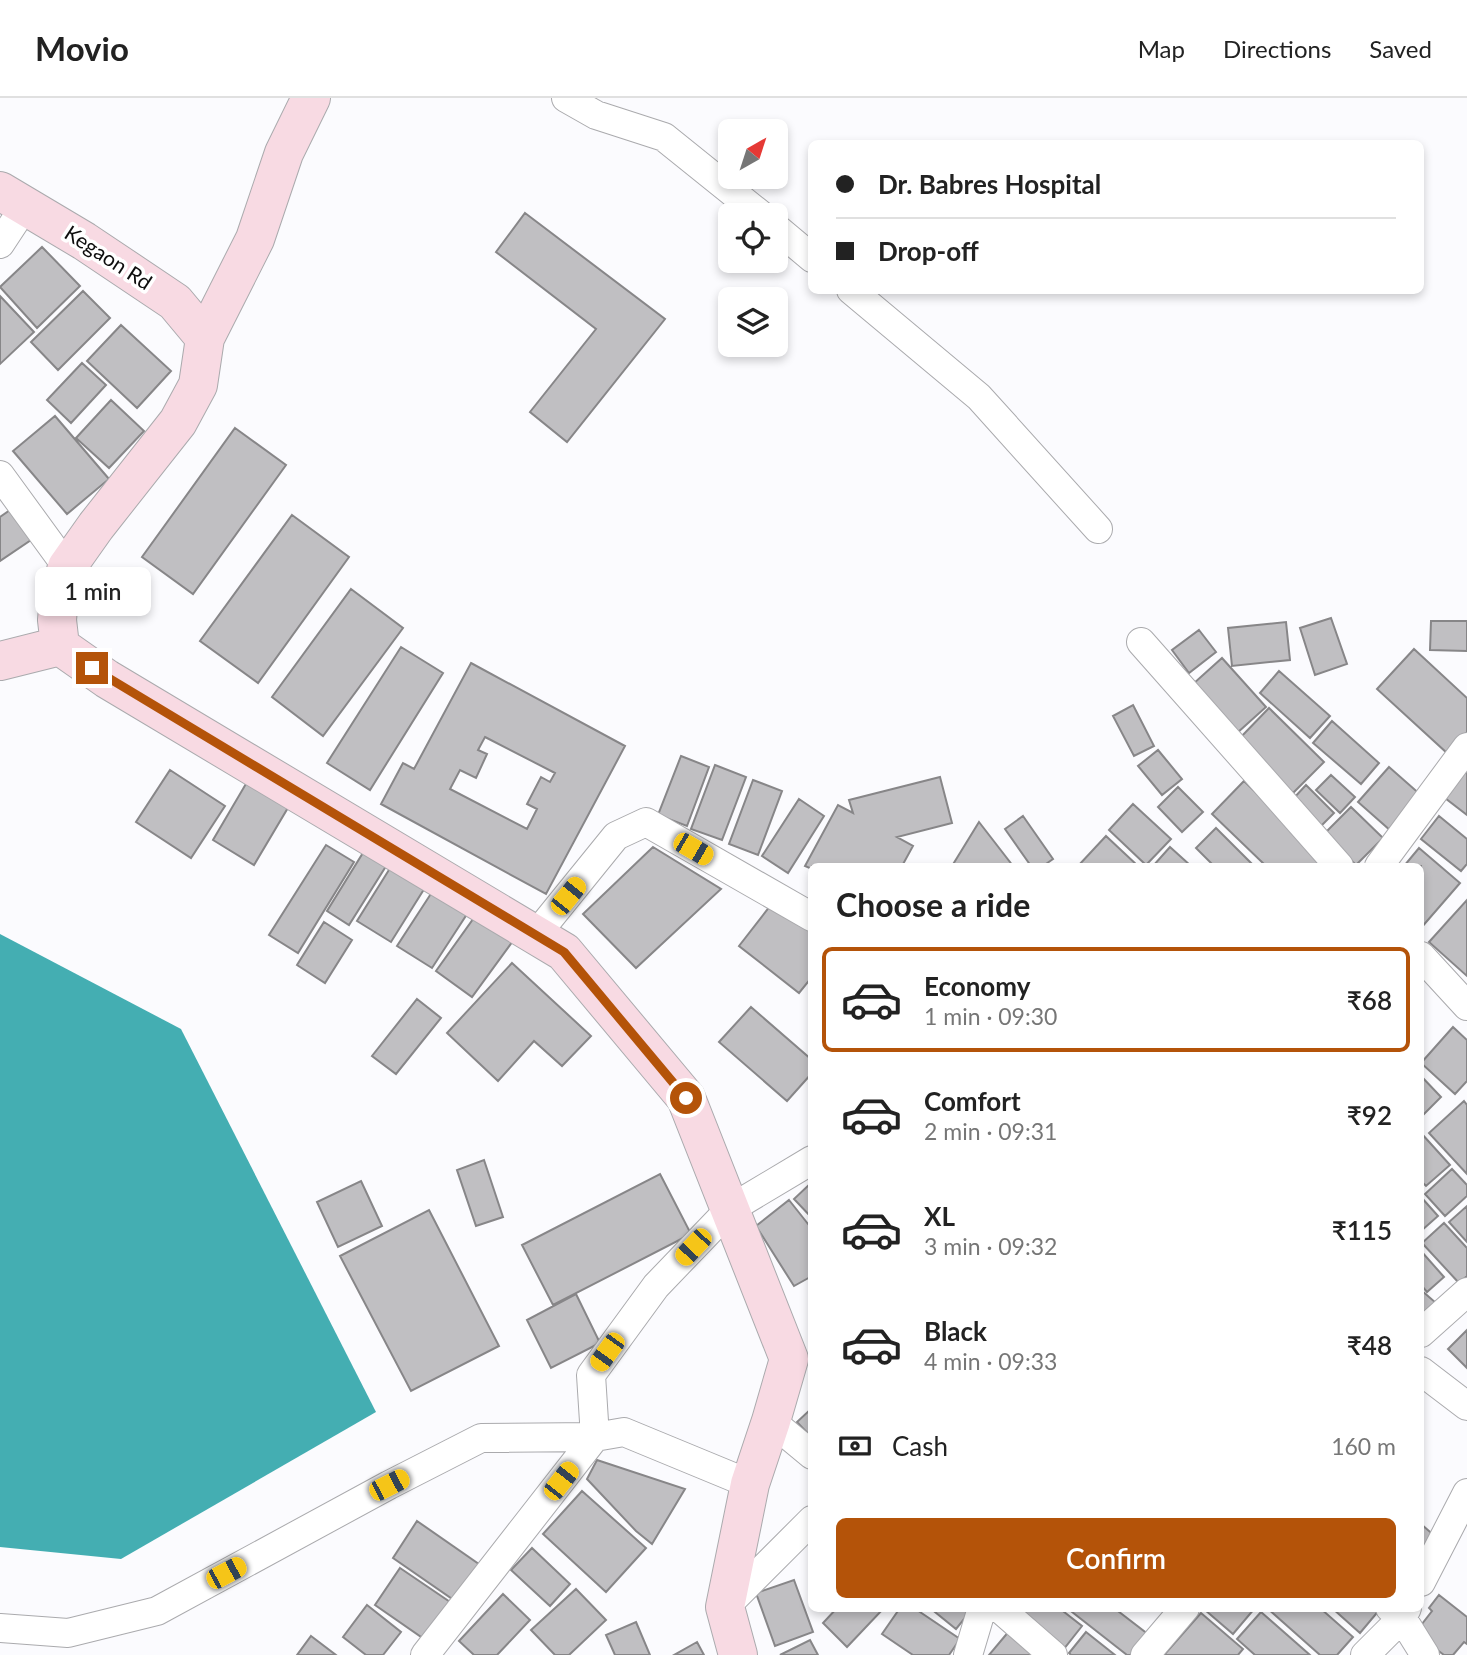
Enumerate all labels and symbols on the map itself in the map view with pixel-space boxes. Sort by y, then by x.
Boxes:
north arrow [718,119,788,189]
street label: Kegaon Rd [61,219,157,294]
callout: 1 min [34,566,150,616]
route end [76,652,108,684]
car [670,829,717,869]
car [547,873,590,919]
route start [670,1082,702,1114]
car [671,1224,716,1270]
car [587,1329,628,1375]
car [540,1458,583,1504]
car [366,1466,413,1504]
car [203,1554,250,1592]

